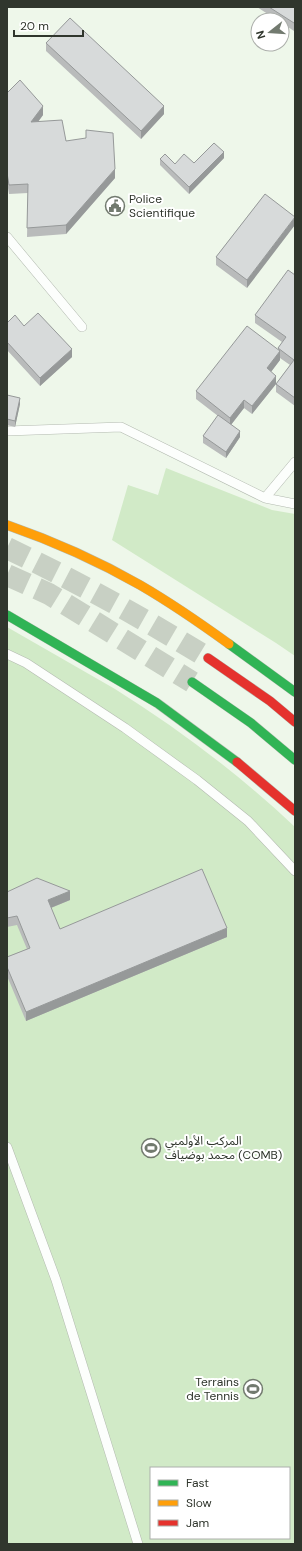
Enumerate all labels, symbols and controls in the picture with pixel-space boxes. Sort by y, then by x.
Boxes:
scale bar [14,12,83,38]
north arrow [250,12,290,52]
text: 20 m [20,18,49,34]
text: N [253,29,268,41]
place label: Police Scientifique [129,191,195,221]
public building icon: Police Scientifique [104,195,126,217]
place label: المركب الأولمبي محمد بوضياف (COMB) [165,1133,282,1163]
sports icon: المركب الأولمبي محمد بوضياف (COMB) [140,1137,162,1159]
place label: Terrains de Tennis [186,1374,239,1404]
sports icon: Terrains de Tennis [242,1378,264,1400]
legend [150,1467,290,1539]
text: Fast [186,1475,209,1491]
text: Slow [186,1495,212,1511]
text: Jam [186,1515,209,1531]

